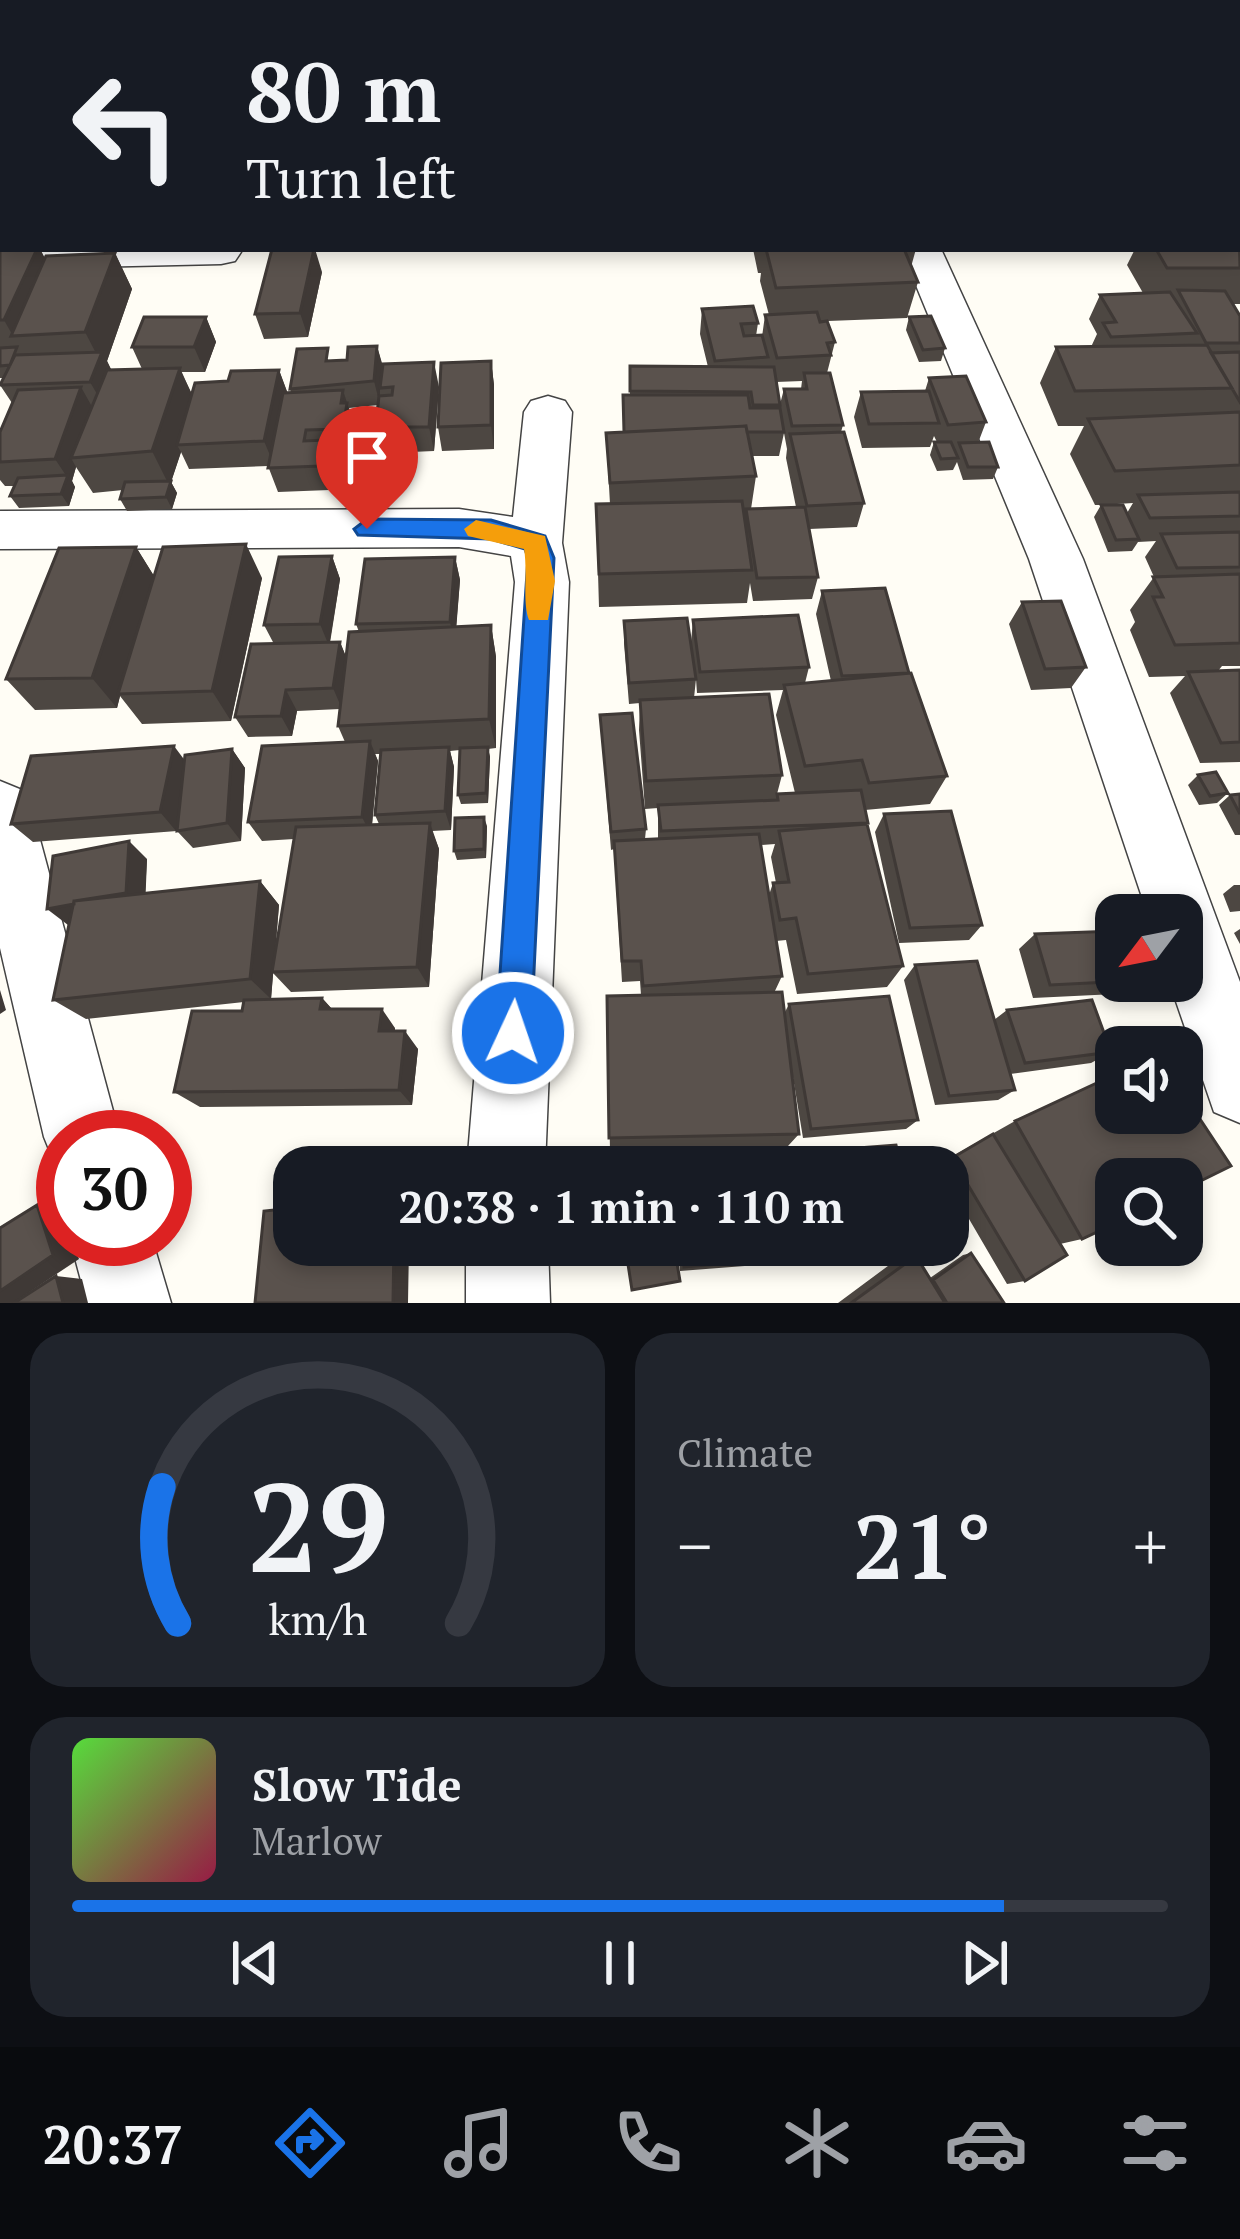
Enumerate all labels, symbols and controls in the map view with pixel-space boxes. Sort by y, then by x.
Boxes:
text: 80 m [246,35,441,146]
icon: left [48,48,204,204]
text: Turn left [246,142,456,213]
pin [316,406,418,529]
icon: arrive [334,424,400,490]
north arrow [1095,894,1203,1002]
map controls [1095,894,1203,1266]
position arrow [450,970,576,1096]
button: sound [1095,1026,1203,1134]
speed limit sign: 30 [36,1110,192,1266]
button: search [1095,1158,1203,1266]
text: 20:38 · 1 min · 110 m [398,1176,844,1236]
text: Climate [677,1426,813,1478]
text: 29 [247,1442,388,1608]
text: 21° [853,1485,992,1605]
text: − [677,1501,712,1589]
text: + [1133,1501,1168,1589]
text: km/h [268,1590,367,1647]
text: Slow Tide [252,1754,462,1814]
text: Marlow [252,1814,382,1866]
icon: previous [222,1930,288,1996]
icon: pause [587,1930,653,1996]
icon: next [952,1930,1018,1996]
icon: directions [268,2101,352,2185]
icon: music [437,2101,521,2185]
icon: phone [606,2101,690,2185]
icon: climate [775,2101,859,2185]
icon: car [944,2101,1028,2185]
icon: filters [1113,2101,1197,2185]
text: 20:37 [43,2108,183,2179]

